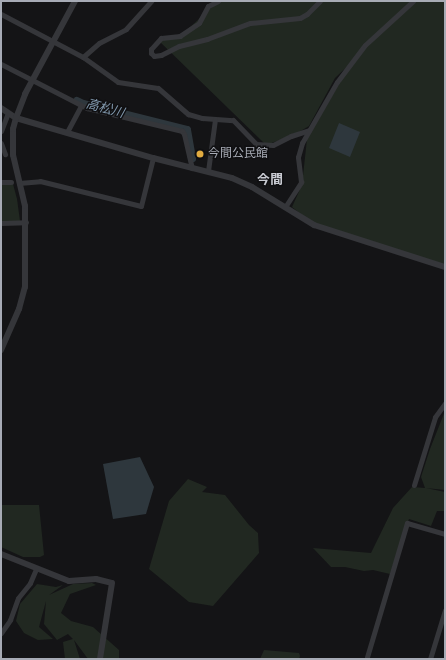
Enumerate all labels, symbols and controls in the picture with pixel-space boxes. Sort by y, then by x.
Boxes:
water label: 高松川 [84,96,126,122]
place label: 今間公民館 [208,147,268,161]
marker: 今間公民館 [195,149,205,159]
district label: 今間 [257,172,283,188]

